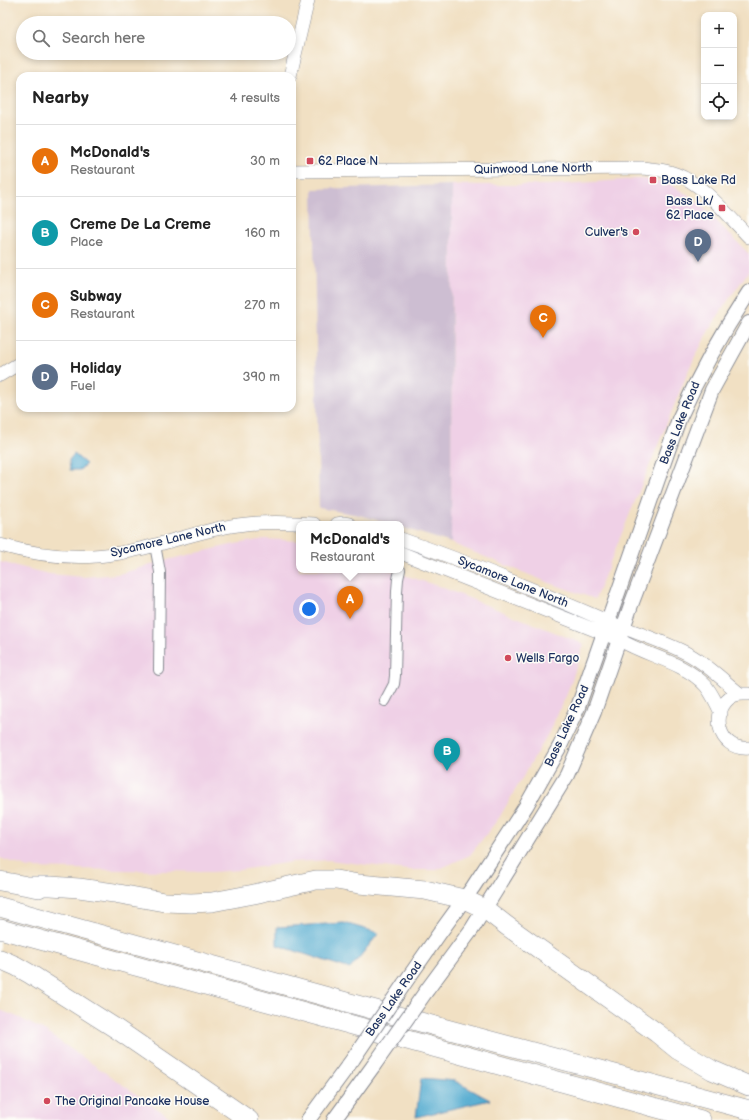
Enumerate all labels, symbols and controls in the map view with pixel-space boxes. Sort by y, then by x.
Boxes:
map controls [701,12,737,120]
button: + [701,12,737,48]
search box [16,16,296,60]
icon: search [30,27,52,49]
text: Search here [62,29,145,48]
button: − [701,48,737,84]
button: locate [701,84,737,120]
text: Nearby [32,88,89,108]
text: 4 results [230,90,280,106]
text: McDonald's [70,143,150,162]
text: A [41,153,49,169]
text: 30 m [250,153,280,169]
place label: 62 Place N [318,154,378,169]
marker: 62 Place N [305,156,315,166]
street label: Quinwood Lane North [474,160,593,178]
text: Restaurant [70,162,135,178]
place label: Bass Lake Rd [661,173,736,188]
marker: Bass Lake Rd [648,175,658,185]
place label: Bass Lk/ 62 Place [666,194,714,223]
marker: Bass Lk/ 62 Place [717,203,727,213]
text: Creme De La Creme [70,215,211,234]
text: B [40,225,50,241]
text: 160 m [245,225,280,241]
place label: Culver's [585,225,628,240]
marker: Culver's [631,227,641,237]
pin: D [685,229,711,262]
text: Place [70,234,103,250]
text: Subway [70,287,122,306]
text: C [40,297,50,313]
text: 270 m [244,297,280,313]
pin: C [530,305,556,338]
text: Restaurant [70,306,135,322]
text: Holiday [70,359,121,378]
text: D [40,369,50,385]
text: 390 m [243,369,280,385]
text: Fuel [70,378,95,394]
street label: Bass Lake Road [656,379,704,467]
street label: Sycamore Lane North [109,519,227,561]
popup [296,521,404,573]
text: McDonald's [310,530,390,549]
text: Restaurant [310,549,375,565]
street label: Sycamore Lane North [456,553,571,611]
pin: A [337,586,363,619]
your location [299,599,319,619]
place label: Wells Fargo [516,651,580,666]
marker: Wells Fargo [503,653,513,663]
street label: Bass Lake Road [541,683,593,769]
pin: B [434,738,460,771]
street label: Bass Lake Road [362,958,426,1040]
place label: The Original Pancake House [55,1094,209,1109]
marker: The Original Pancake House [42,1096,52,1106]

